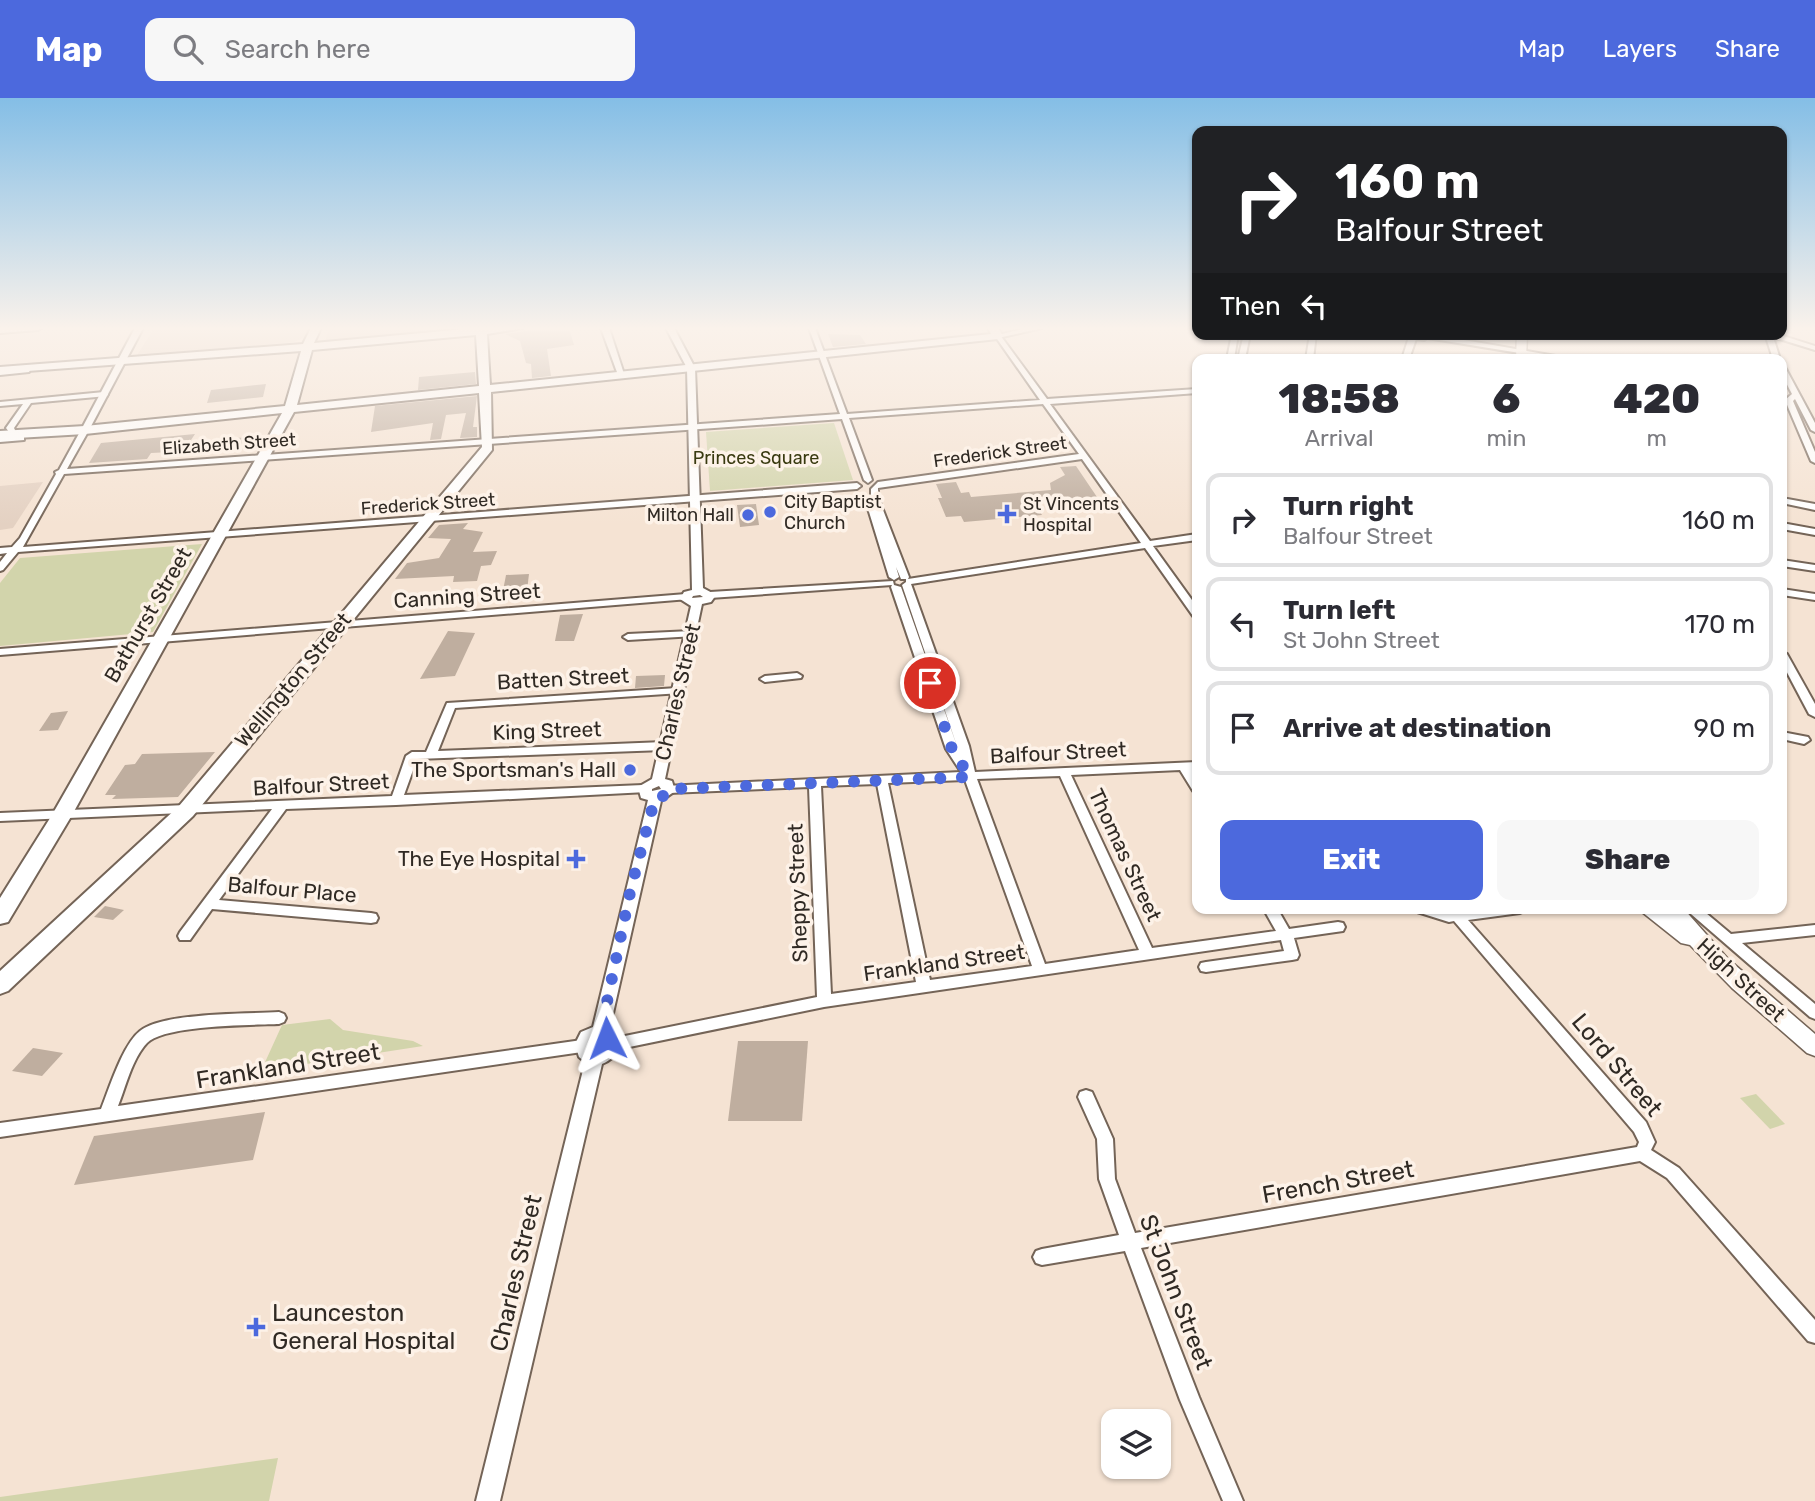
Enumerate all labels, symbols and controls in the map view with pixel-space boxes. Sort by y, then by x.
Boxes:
search box [145,18,635,81]
text: Map [35,30,103,69]
icon: search [169,30,207,68]
text: Search here [225,34,370,65]
text: Map [1518,35,1565,63]
text: Layers [1603,35,1677,63]
text: Share [1715,35,1780,63]
text: 160 m [1335,152,1480,210]
icon: right [1220,154,1311,245]
text: Balfour Street [1335,211,1543,249]
icon: left [1295,287,1333,325]
text: Then [1220,291,1281,322]
text: 18:58 [1279,374,1400,424]
text: 6 [1492,374,1520,424]
text: 420 [1613,374,1700,424]
text: Arrival [1305,424,1374,452]
text: min [1486,424,1526,452]
text: m [1646,424,1667,452]
street label: Elizabeth Street [161,428,297,460]
street label: Frederick Street [932,432,1068,472]
park label: Princes Square [693,447,819,469]
street label: Frederick Street [360,488,496,520]
place label: City Baptist Church [784,491,881,534]
text: Turn right [1283,491,1413,522]
place label: St Vincents Hospital [1023,493,1119,536]
icon: right [1224,501,1262,539]
place label: Milton Hall [647,504,734,526]
marker: City Baptist Church [762,504,778,520]
marker: St Vincents Hospital [997,504,1017,524]
text: 160 m [1682,505,1755,536]
marker: Milton Hall [740,507,756,523]
text: Balfour Street [1283,522,1433,550]
street label: Bathurst Street [99,543,196,687]
street label: Canning Street [393,578,541,613]
text: Turn left [1283,595,1395,626]
icon: left [1224,605,1262,643]
street label: Wellington Street [229,607,356,752]
text: 170 m [1685,609,1755,640]
street label: Charles Street [650,621,705,763]
text: St John Street [1283,626,1440,654]
pin [900,653,960,713]
street label: Batten Street [496,663,630,694]
icon: arrive [911,664,949,702]
icon: arrive [1224,709,1262,747]
text: Arrive at destination [1283,713,1551,744]
text: 90 m [1694,713,1755,744]
street label: King Street [492,716,602,745]
street label: Balfour Street [989,736,1127,769]
place label: The Sportsman's Hall [411,757,616,782]
marker: The Sportsman's Hall [622,762,638,778]
street label: Balfour Street [252,768,390,801]
street label: Thomas Street [1084,785,1167,925]
button: Exit [1220,820,1483,900]
button: Share [1497,820,1759,900]
street label: Sheppy Street [783,823,812,963]
place label: The Eye Hospital [398,846,560,871]
marker: The Eye Hospital [566,849,586,869]
street label: Balfour Place [226,871,358,908]
street label: High Street [1692,933,1791,1027]
street label: Frankland Street [862,939,1026,986]
position arrow [570,1001,644,1075]
street label: Lord Street [1566,1008,1668,1122]
street label: Frankland Street [194,1038,382,1094]
street label: French Street [1260,1155,1416,1209]
street label: Charles Street [484,1192,548,1354]
street label: St John Street [1134,1211,1218,1373]
place label: Launceston General Hospital [272,1299,455,1355]
marker: Launceston General Hospital [246,1317,266,1337]
map controls [1101,1409,1171,1479]
button: layers [1101,1409,1171,1479]

